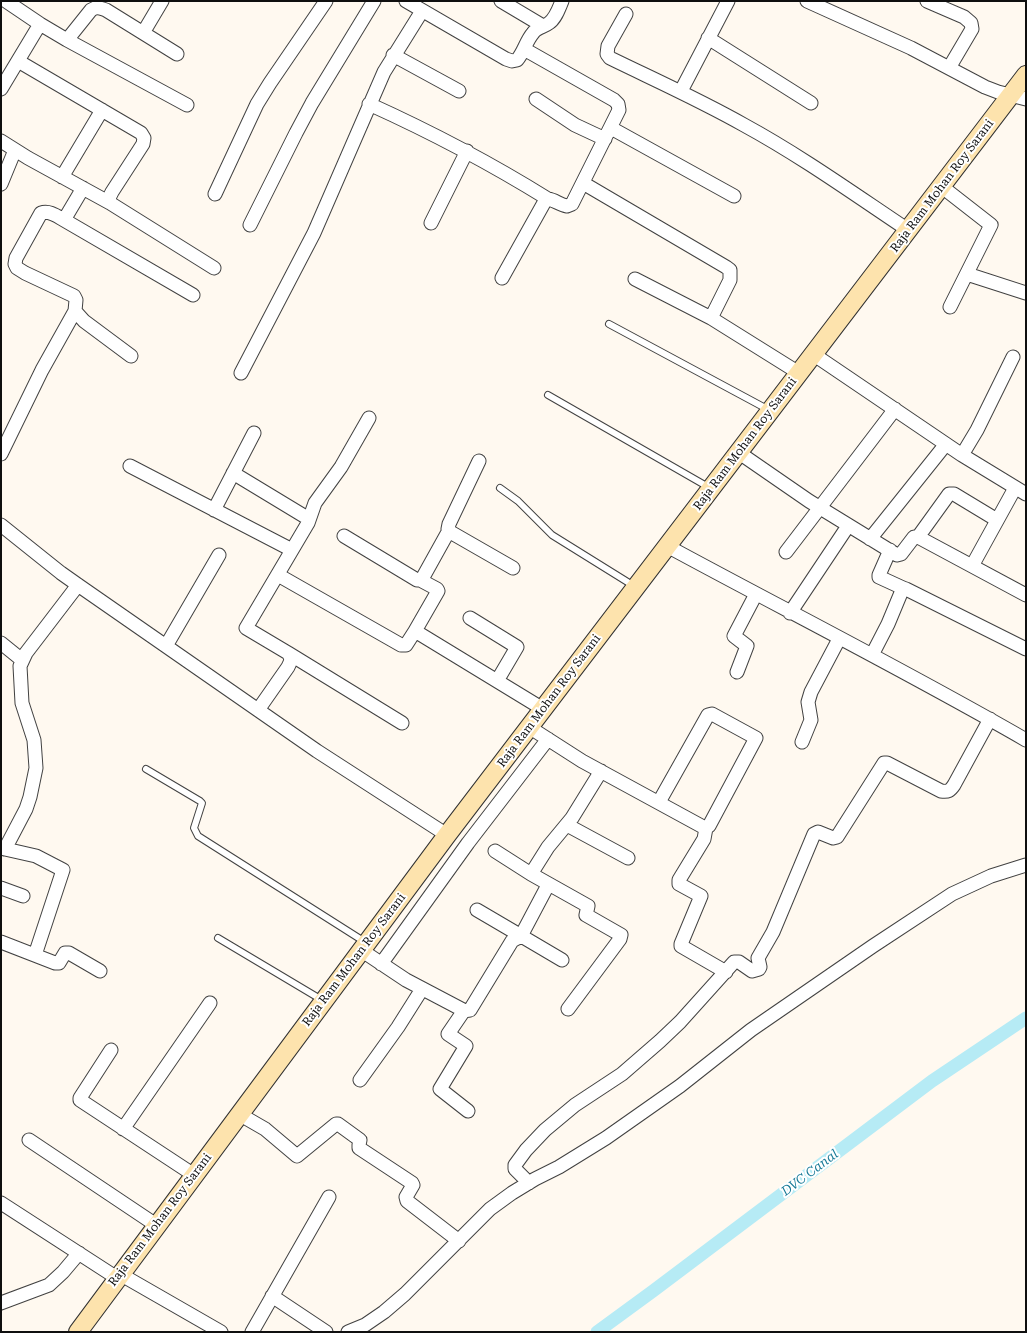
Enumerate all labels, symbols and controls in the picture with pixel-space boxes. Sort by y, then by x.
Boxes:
street label: Raja Ram Mohan Roy Sarani [887,117,997,255]
street label: Raja Ram Mohan Roy Sarani [690,375,800,513]
street label: Raja Ram Mohan Roy Sarani [494,632,604,770]
street label: Raja Ram Mohan Roy Sarani [299,891,409,1029]
water label: DVC Canal [779,1147,841,1199]
street label: Raja Ram Mohan Roy Sarani [105,1151,215,1289]

